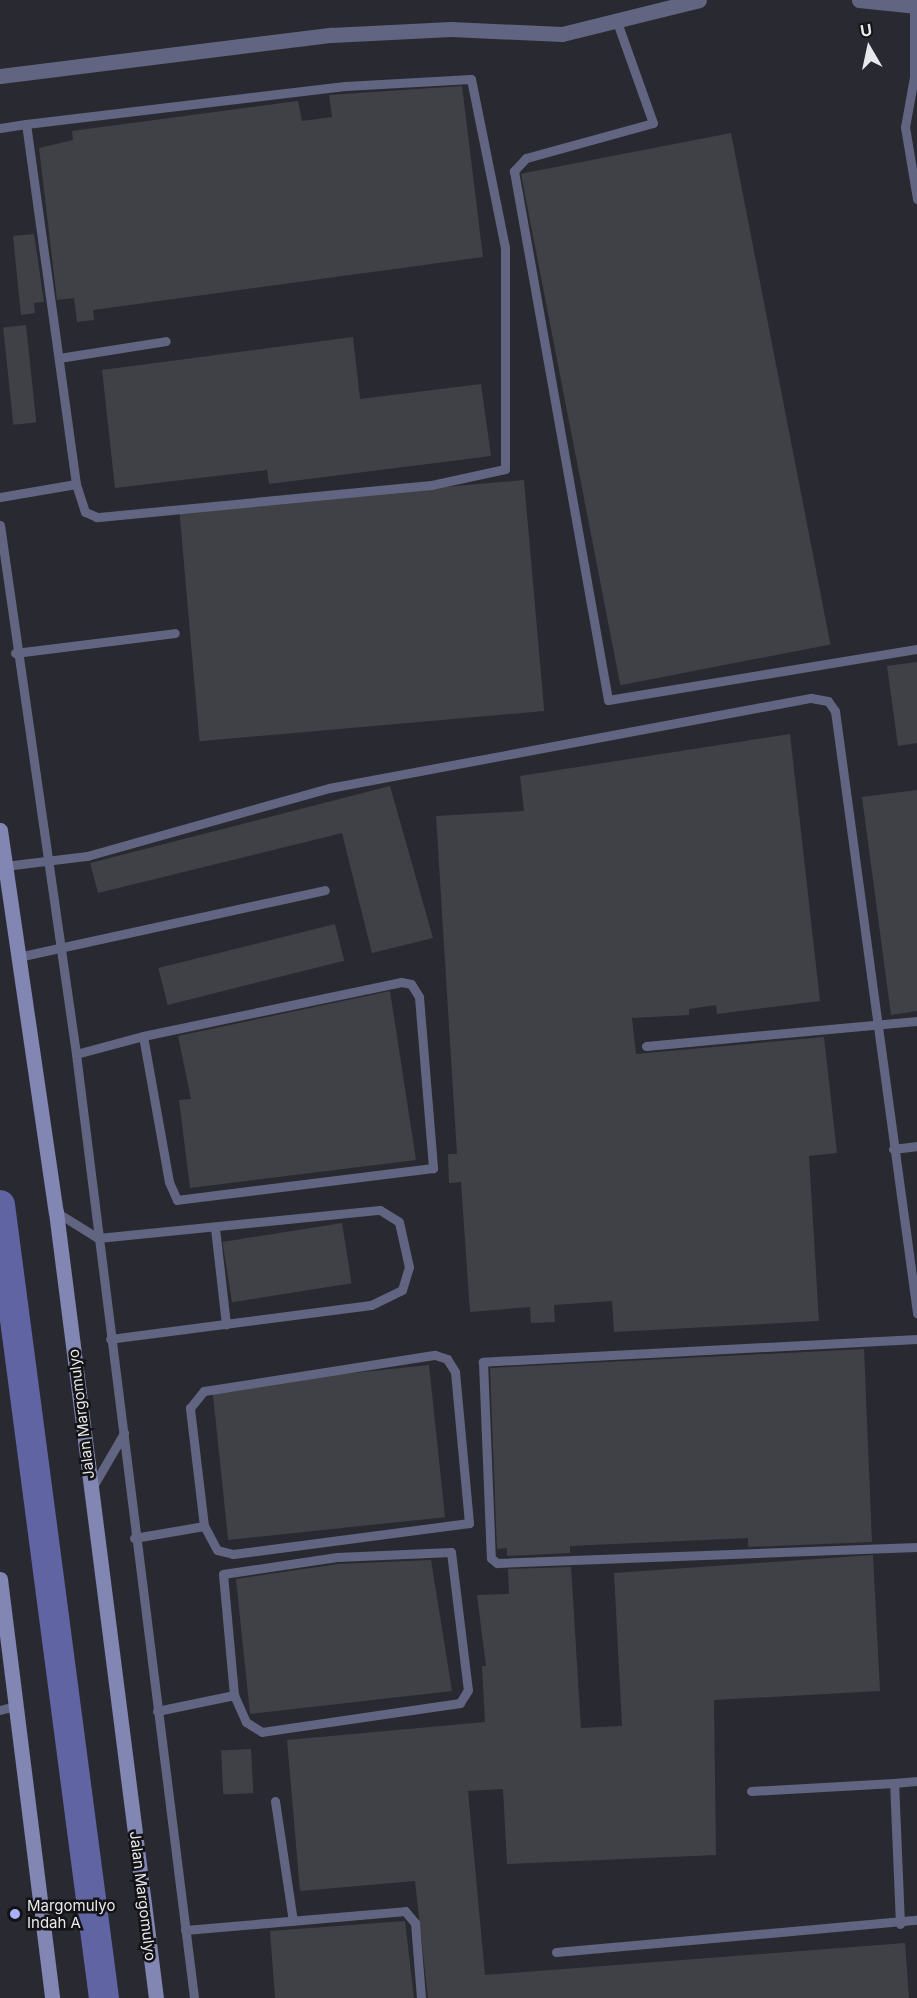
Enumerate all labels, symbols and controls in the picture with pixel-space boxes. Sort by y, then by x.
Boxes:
north arrow [839,18,899,78]
text: U [859,19,874,41]
street label: Jalan Margomulyo [64,1348,98,1480]
street label: Jalan Margomulyo [126,1830,160,1962]
place label: Margomulyo Indah A [27,1896,115,1931]
marker: Margomulyo Indah A [8,1907,22,1921]

